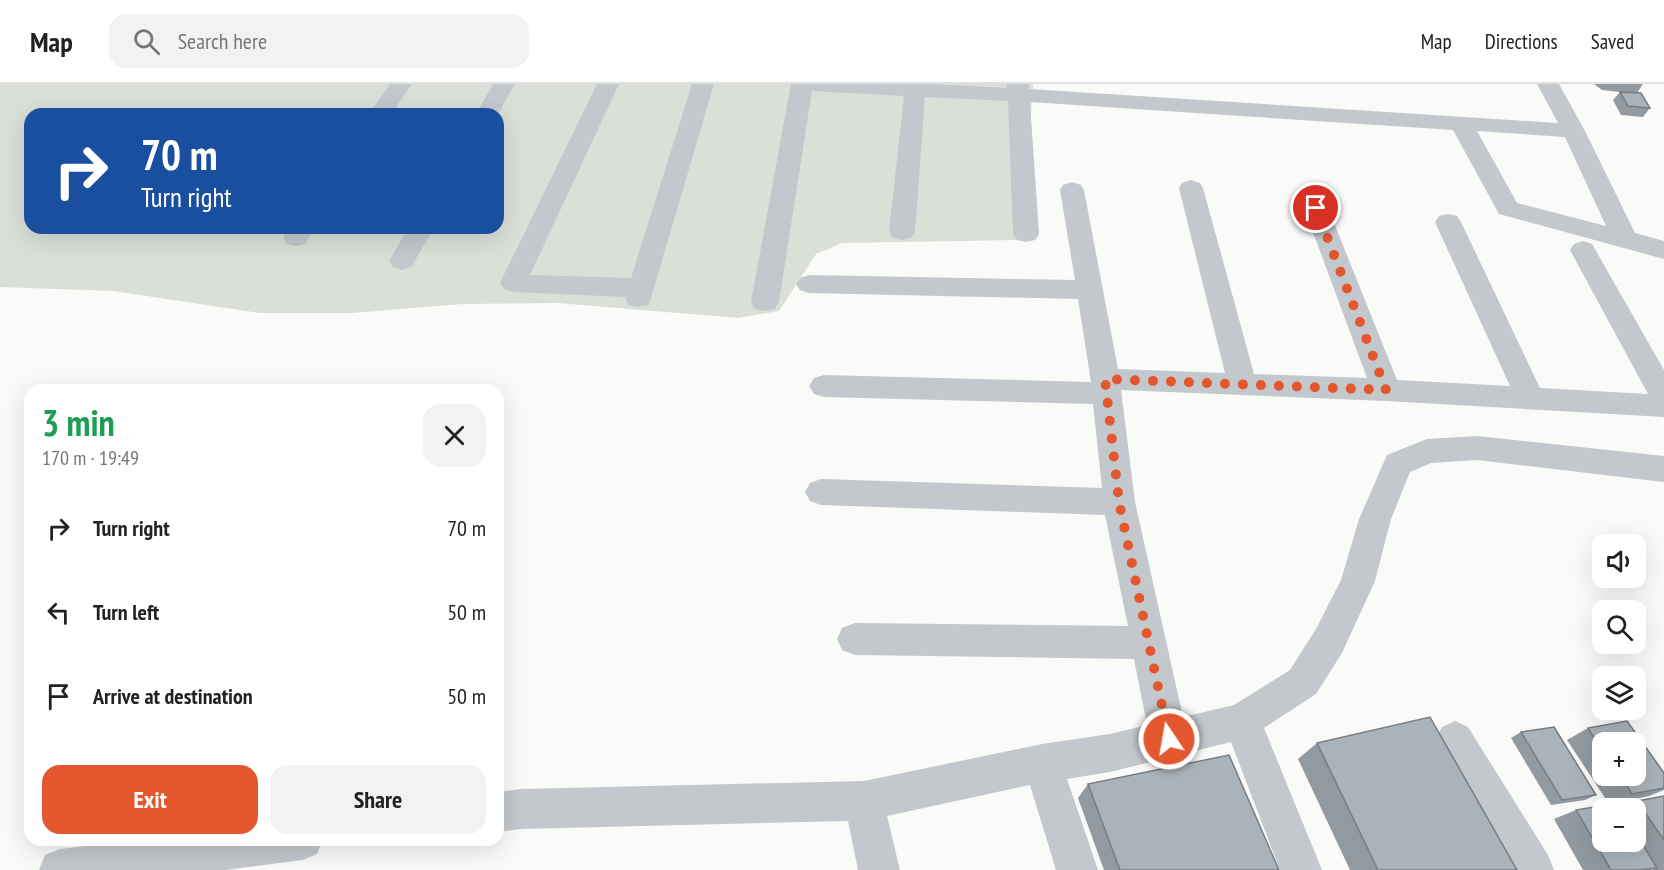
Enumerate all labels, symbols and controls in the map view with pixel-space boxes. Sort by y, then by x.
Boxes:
search box [109,14,529,68]
text: Map [30,23,73,60]
icon: search [130,25,163,58]
text: Search here [178,27,267,55]
text: Map [1421,28,1452,55]
text: Directions [1485,28,1558,55]
text: Saved [1591,28,1634,55]
text: 70 m [141,127,218,182]
icon: right [42,132,120,210]
text: Turn right [141,180,232,214]
pin [1290,182,1341,233]
icon: arrive [1299,191,1332,224]
text: 3 min [42,399,115,446]
button: close [423,404,486,467]
text: 170 m · 19:49 [42,445,139,471]
icon: right [42,512,75,545]
text: Turn right [93,514,170,542]
text: 70 m [447,514,486,542]
map controls [1592,534,1646,852]
button: sound [1592,534,1646,588]
icon: left [42,596,75,629]
text: Turn left [93,598,159,626]
text: 50 m [447,598,486,626]
button: search [1592,600,1646,654]
button: layers [1592,666,1646,720]
icon: arrive [42,680,75,713]
text: Arrive at destination [93,682,253,710]
text: 50 m [447,682,486,710]
position arrow [1137,707,1201,771]
button: + [1592,732,1646,786]
button: Exit [42,765,258,834]
button: Share [270,765,486,834]
button: − [1592,798,1646,852]

